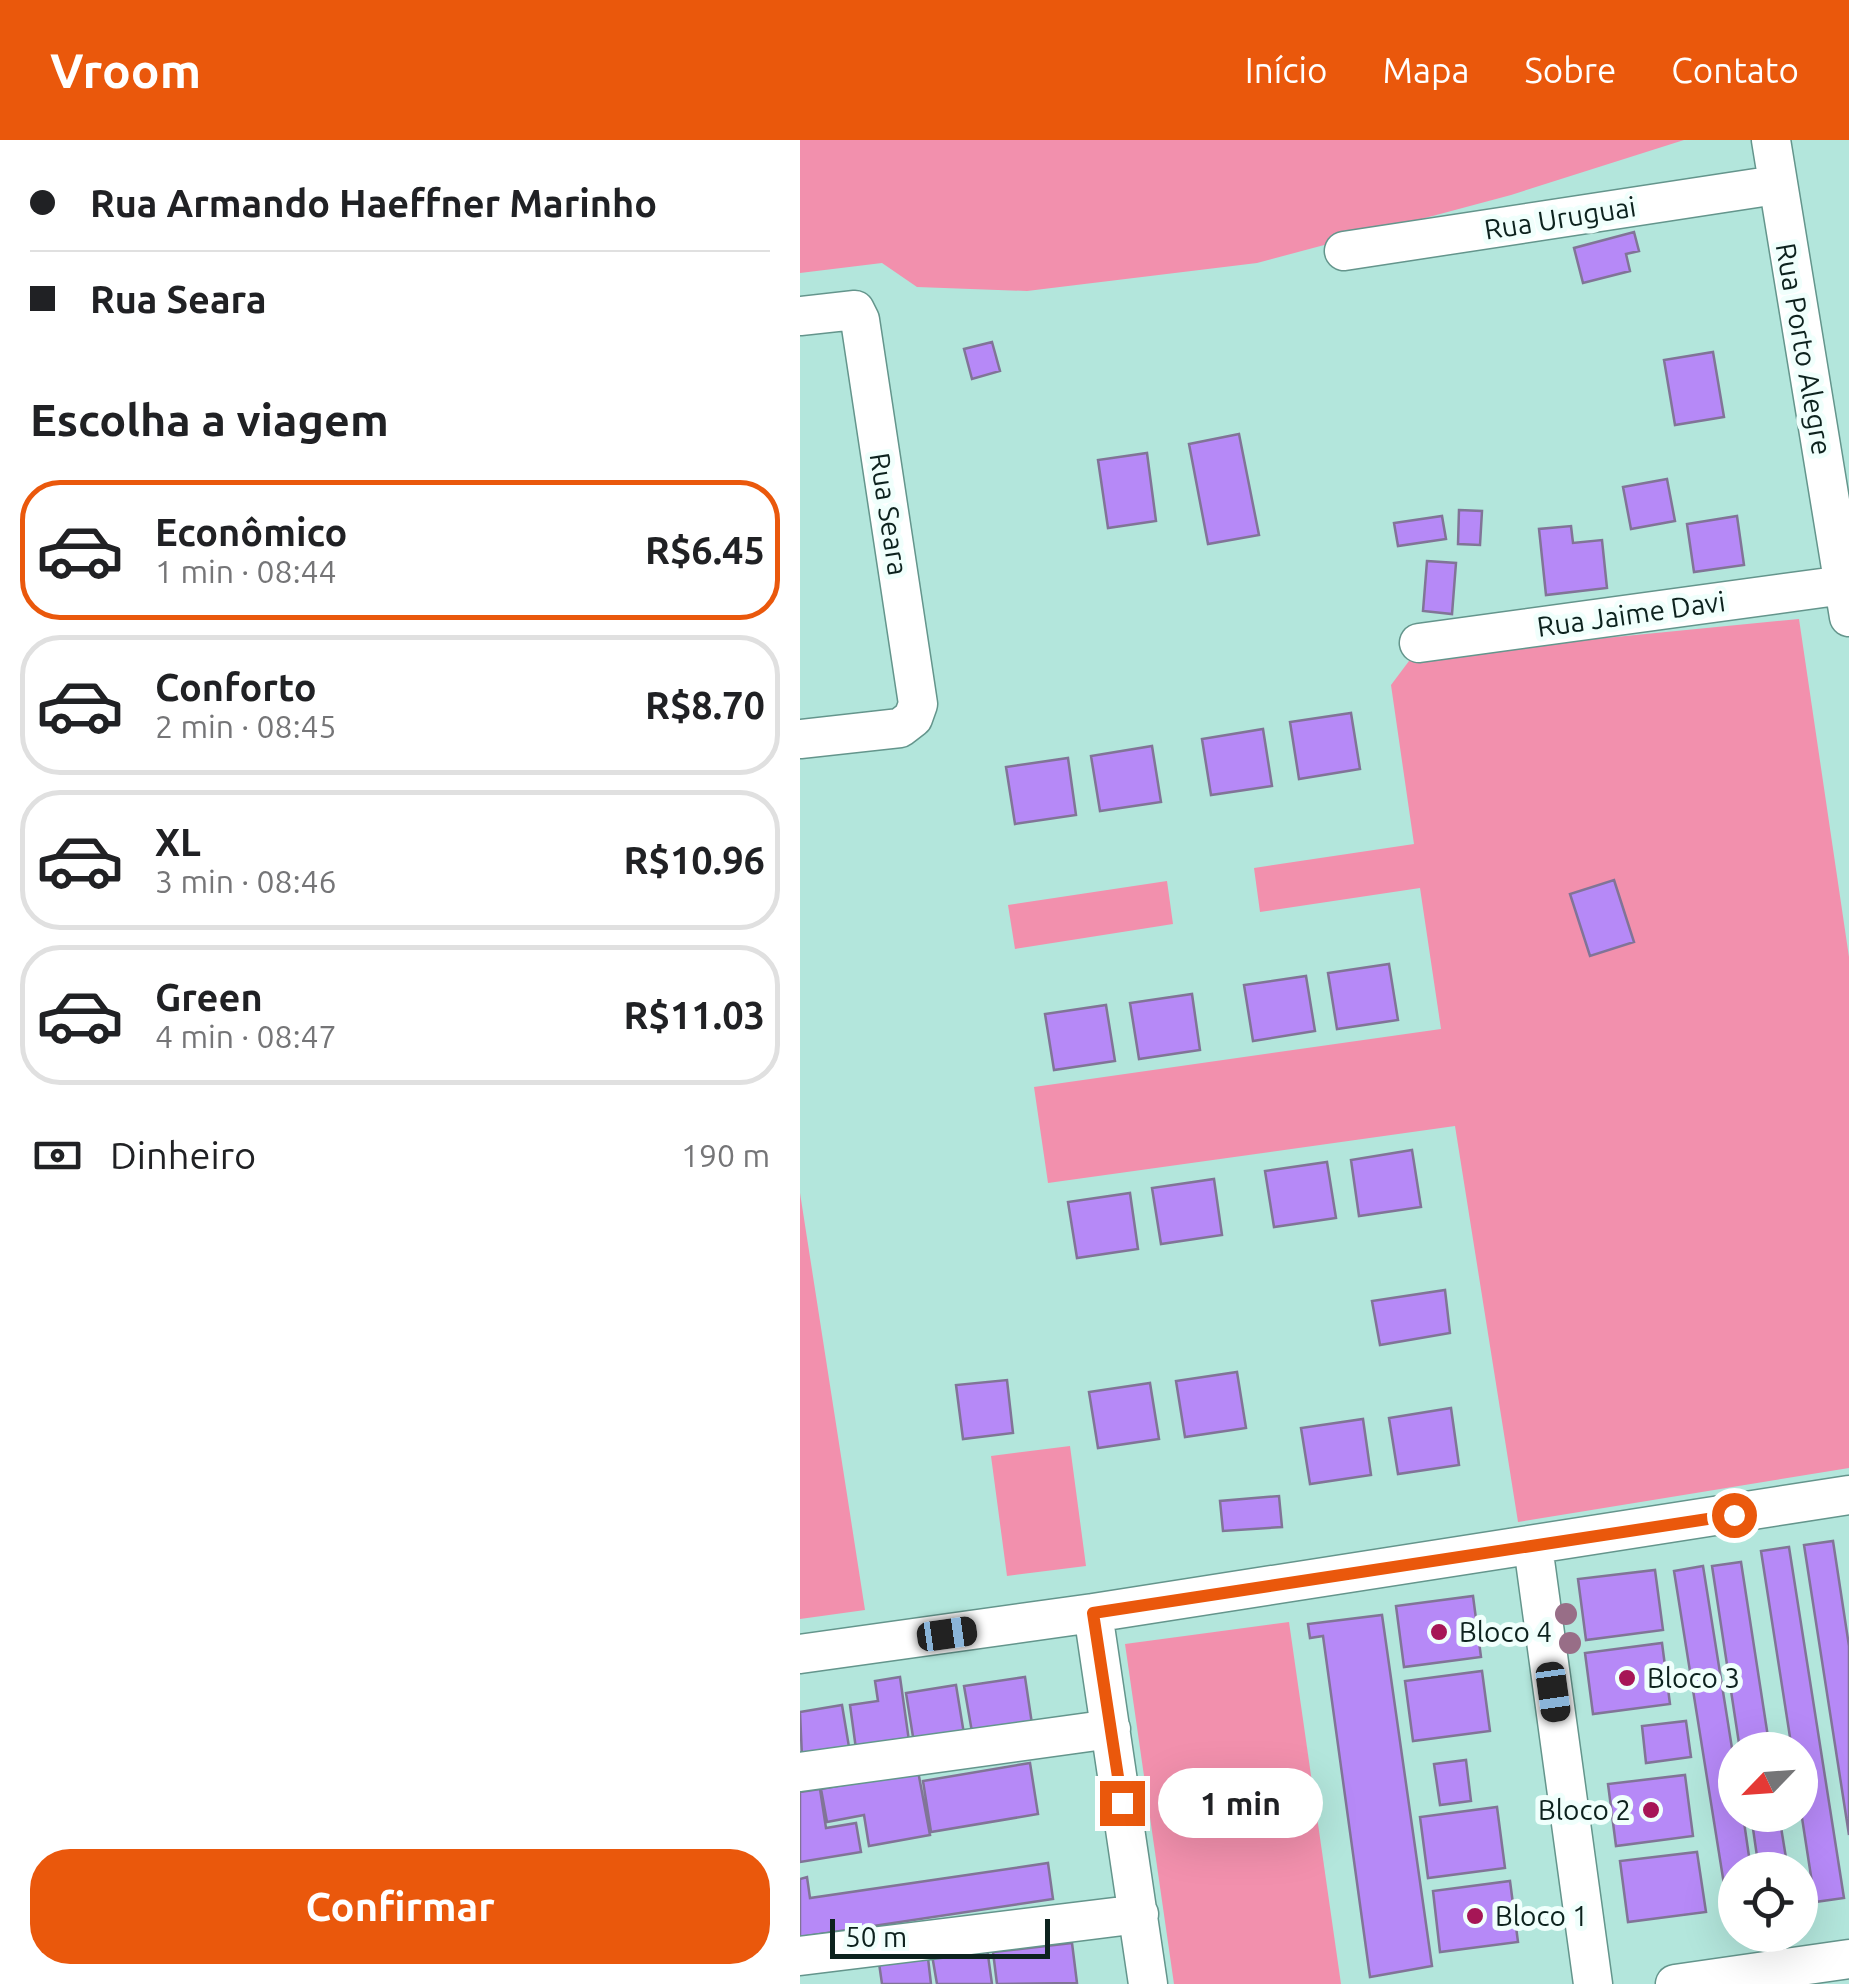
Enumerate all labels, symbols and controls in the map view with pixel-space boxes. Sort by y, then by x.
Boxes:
text: Vroom [50,43,201,97]
text: Início [1245,50,1328,90]
text: Mapa [1383,50,1469,90]
text: Sobre [1524,50,1616,90]
text: Contato [1671,50,1799,90]
text: Rua Armando Haeffner Marinho [90,182,657,224]
street label: Rua Uruguai [1482,190,1638,245]
street label: Rua Porto Alegre [1771,241,1838,457]
text: Rua Seara [90,278,267,320]
text: Escolha a viagem [30,394,389,445]
street label: Rua Seara [865,450,914,577]
icon: car [35,505,125,595]
text: Econômico [155,511,347,553]
text: R$6.45 [645,529,765,571]
text: 1 min · 08:44 [155,553,337,589]
street label: Rua Jaime Davi [1535,585,1727,642]
icon: car [35,660,125,750]
text: Conforto [155,666,317,708]
text: R$8.70 [645,684,765,726]
text: 2 min · 08:45 [155,708,337,744]
icon: car [35,815,125,905]
text: XL [155,821,201,863]
text: R$10.96 [624,839,765,881]
text: 3 min · 08:46 [155,863,337,899]
icon: car [35,970,125,1060]
text: Green [155,976,263,1018]
text: R$11.03 [624,994,765,1036]
text: 4 min · 08:47 [155,1018,337,1054]
icon: cash [30,1128,85,1183]
text: Dinheiro [110,1134,256,1176]
text: 190 m [681,1137,770,1173]
route start [1712,1493,1757,1538]
car [915,1615,979,1653]
place label: Bloco 4 [1459,1616,1552,1647]
marker: Bloco 4 [1428,1621,1450,1643]
car [1534,1660,1572,1724]
place label: Bloco 3 [1647,1662,1740,1693]
marker: Bloco 3 [1616,1667,1638,1689]
north arrow [1718,1732,1818,1832]
map controls [1718,1732,1818,1952]
callout: 1 min [1157,1768,1322,1838]
route end [1100,1781,1145,1826]
text: 1 min [1200,1785,1281,1821]
place label: Bloco 2 [1538,1794,1631,1825]
marker: Bloco 2 [1640,1799,1662,1821]
button: Confirmar [30,1849,770,1964]
button: locate [1718,1852,1818,1952]
place label: Bloco 1 [1495,1900,1588,1931]
marker: Bloco 1 [1464,1905,1486,1927]
scale bar [830,1914,1050,1958]
text: 50 m [845,1921,907,1952]

